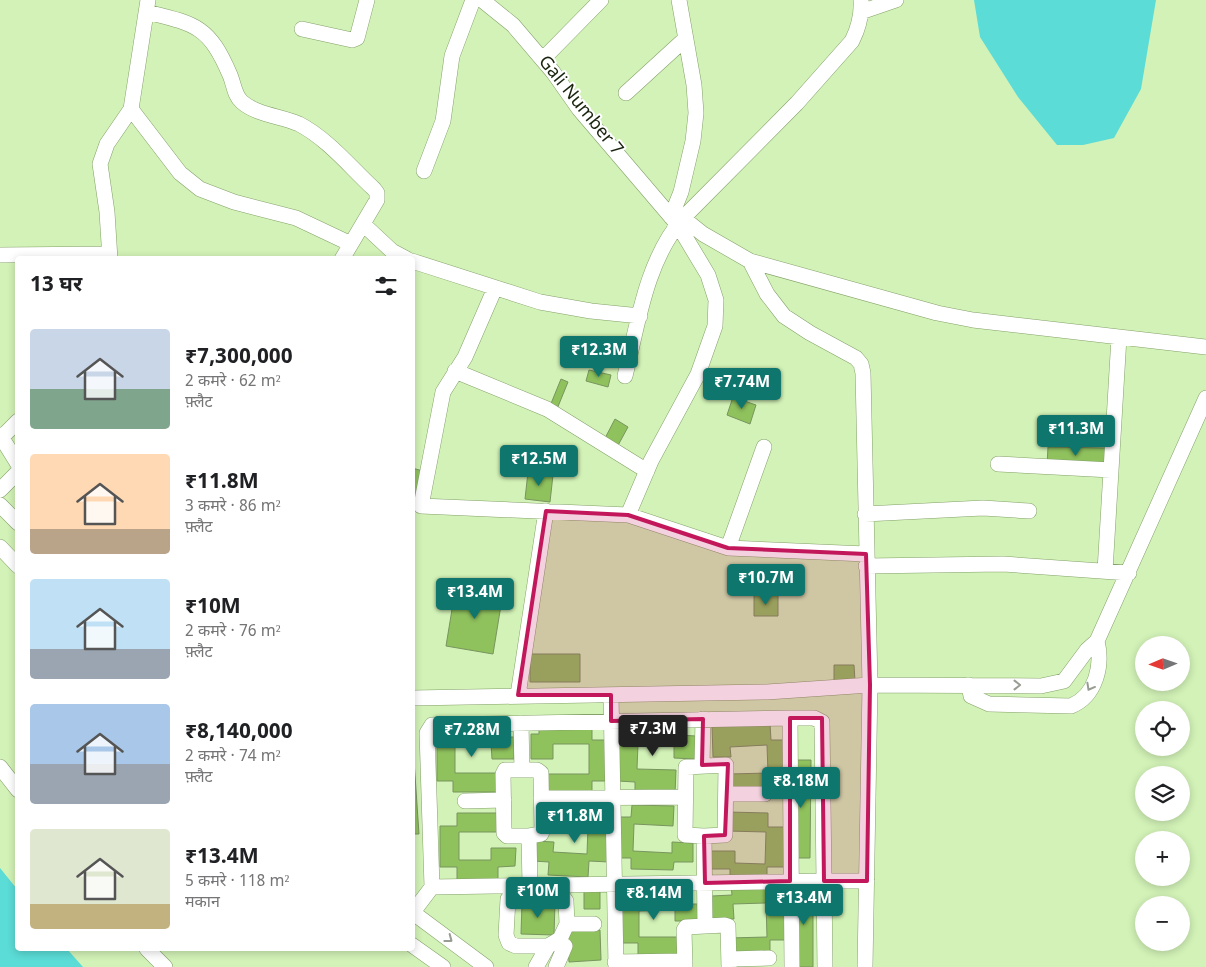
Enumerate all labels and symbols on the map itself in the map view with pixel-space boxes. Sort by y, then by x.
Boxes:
street label: Gali Number 7 [533,51,627,161]
pin: ₹12.3M [558,336,640,378]
pin: ₹7.74M [701,368,783,410]
pin: ₹11.3M [1035,414,1117,457]
pin: ₹12.5M [498,444,580,487]
pin: ₹10.7M [725,564,807,606]
pin: ₹13.4M [434,578,516,620]
north arrow [1135,636,1190,691]
one-way arrow [1014,680,1022,690]
one-way arrow [1087,682,1097,691]
pin: ₹7.3M [618,714,688,757]
pin: ₹7.28M [431,716,513,758]
pin: ₹8.18M [760,766,842,809]
pin: ₹11.8M [534,802,616,844]
pin: ₹10M [508,876,568,919]
pin: ₹8.14M [613,878,695,921]
pin: ₹13.4M [763,884,845,926]
one-way arrow [443,934,452,942]

